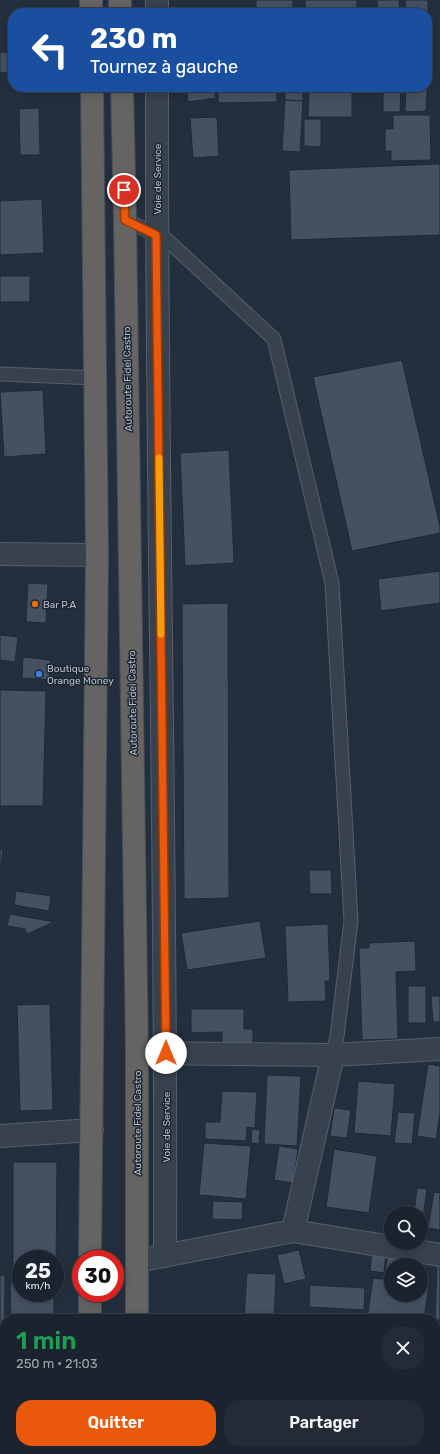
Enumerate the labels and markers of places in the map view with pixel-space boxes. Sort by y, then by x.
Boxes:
pin [107,173,141,207]
marker: Bar P.A [30,599,40,609]
place label: Bar P.A [43,599,76,611]
place label: Boutique Orange Money [47,663,114,687]
marker: Boutique Orange Money [34,669,44,679]

